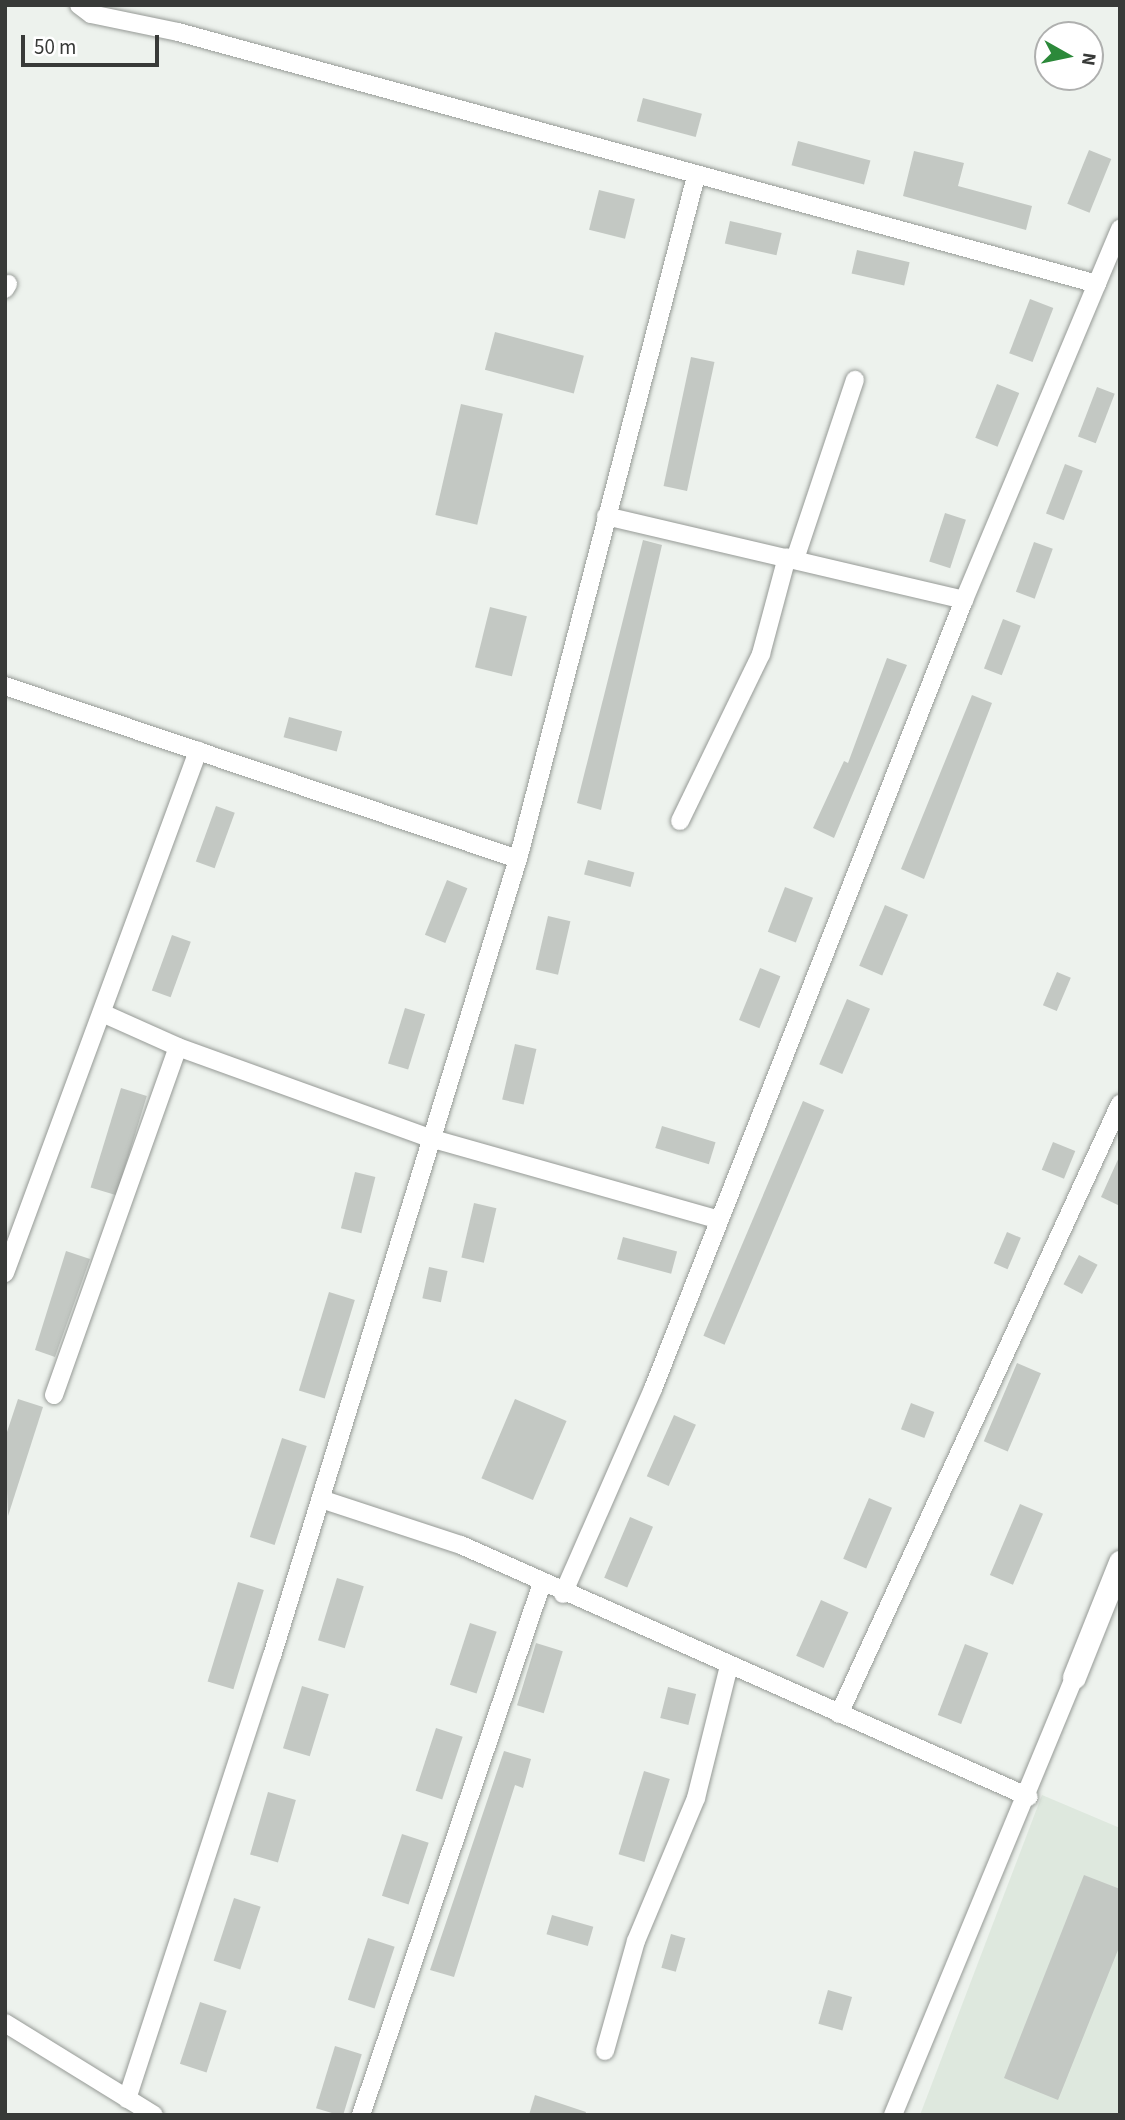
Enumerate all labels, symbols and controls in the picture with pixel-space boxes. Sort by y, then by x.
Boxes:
scale bar [24,21,163,65]
north arrow [1034,21,1104,91]
text: 50 m [34,32,76,62]
text: N [1074,51,1103,67]

